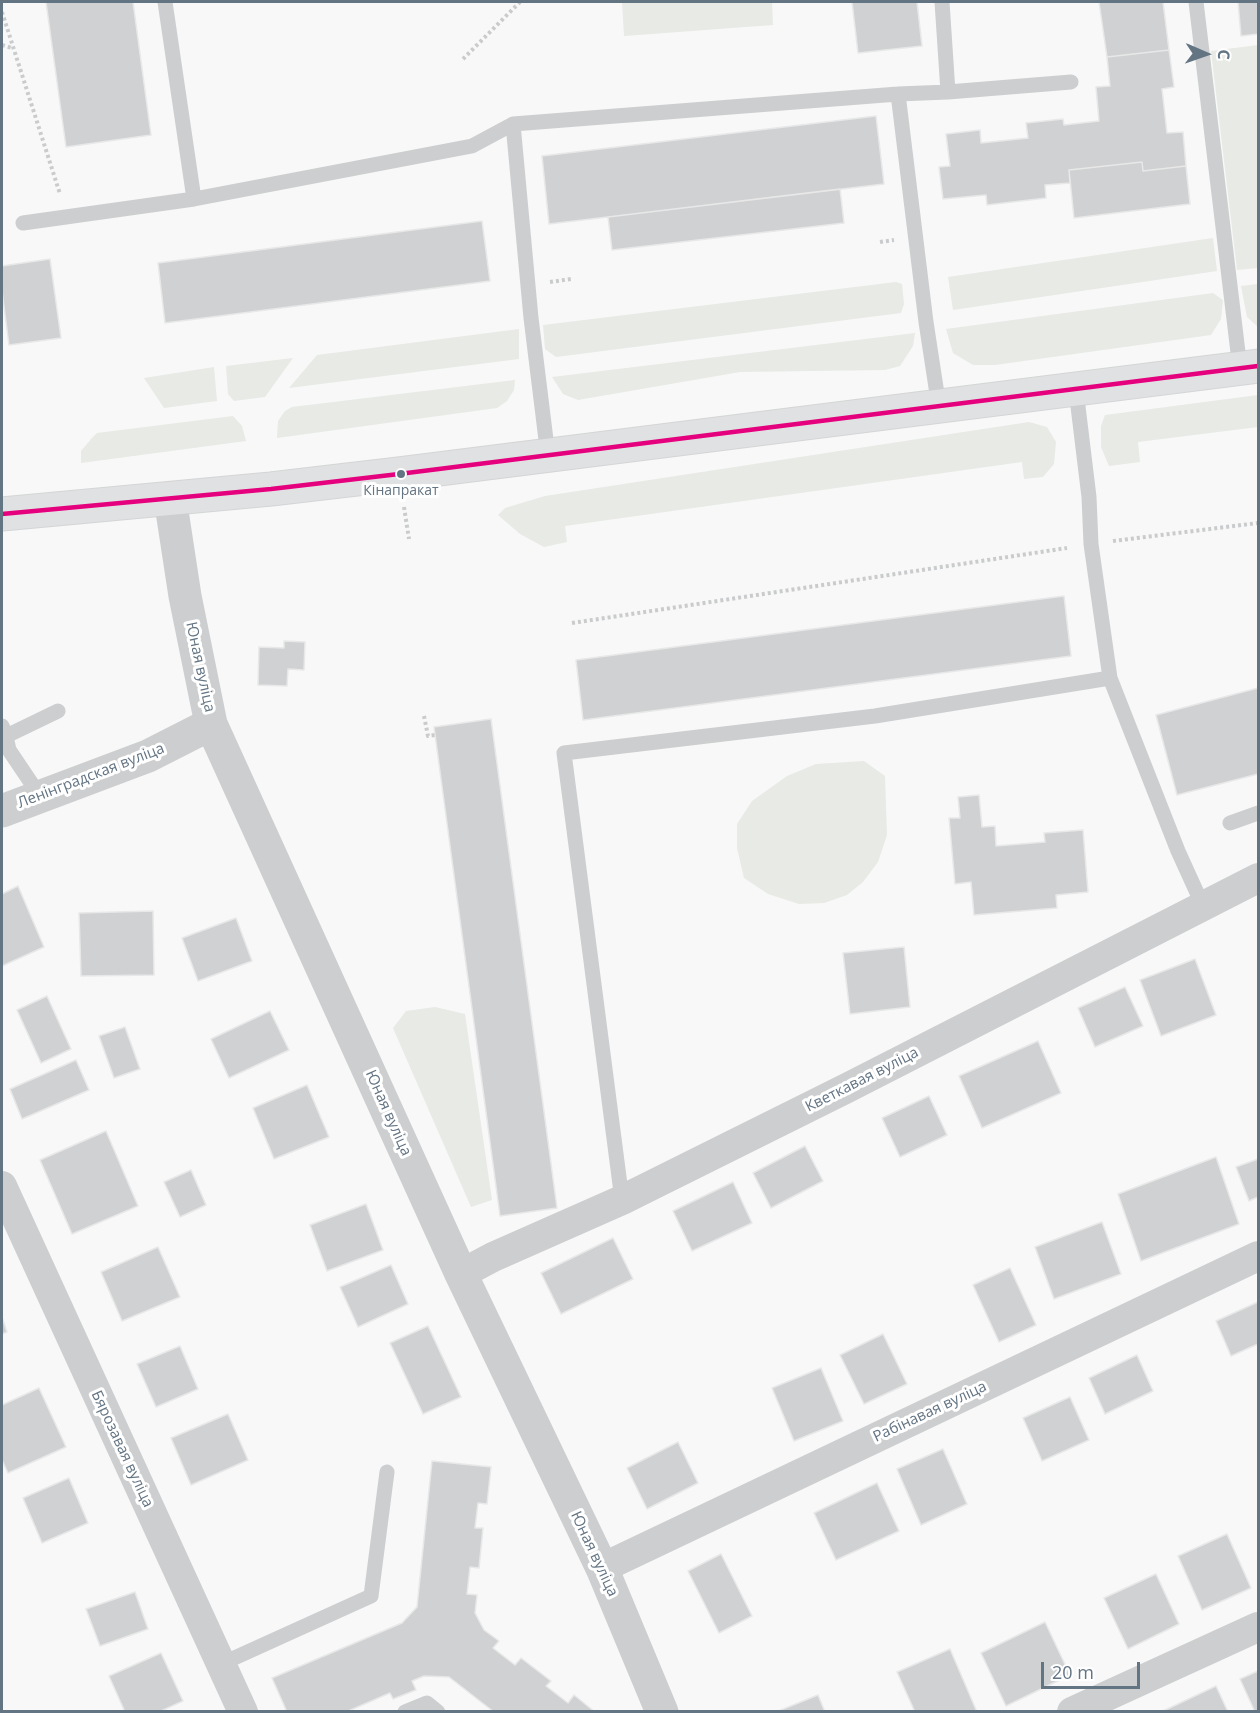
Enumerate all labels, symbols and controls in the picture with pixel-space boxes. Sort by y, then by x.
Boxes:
north arrow [1176,24,1236,84]
text: С [1213,49,1235,60]
marker: Кінапракат [395,468,407,480]
place label: Кінапракат [363,483,439,499]
street label: Юная вуліца [182,620,218,714]
street label: Ленінградская вуліца [15,740,167,812]
street label: Кветкавая вуліца [802,1044,922,1116]
street label: Юная вуліца [361,1067,415,1159]
street label: Рабінавая вуліца [870,1378,990,1446]
street label: Бярозавая вуліца [87,1388,157,1510]
street label: Юная вуліца [566,1509,622,1599]
scale bar [1044,1650,1143,1688]
text: 20 m [1052,1660,1094,1684]

